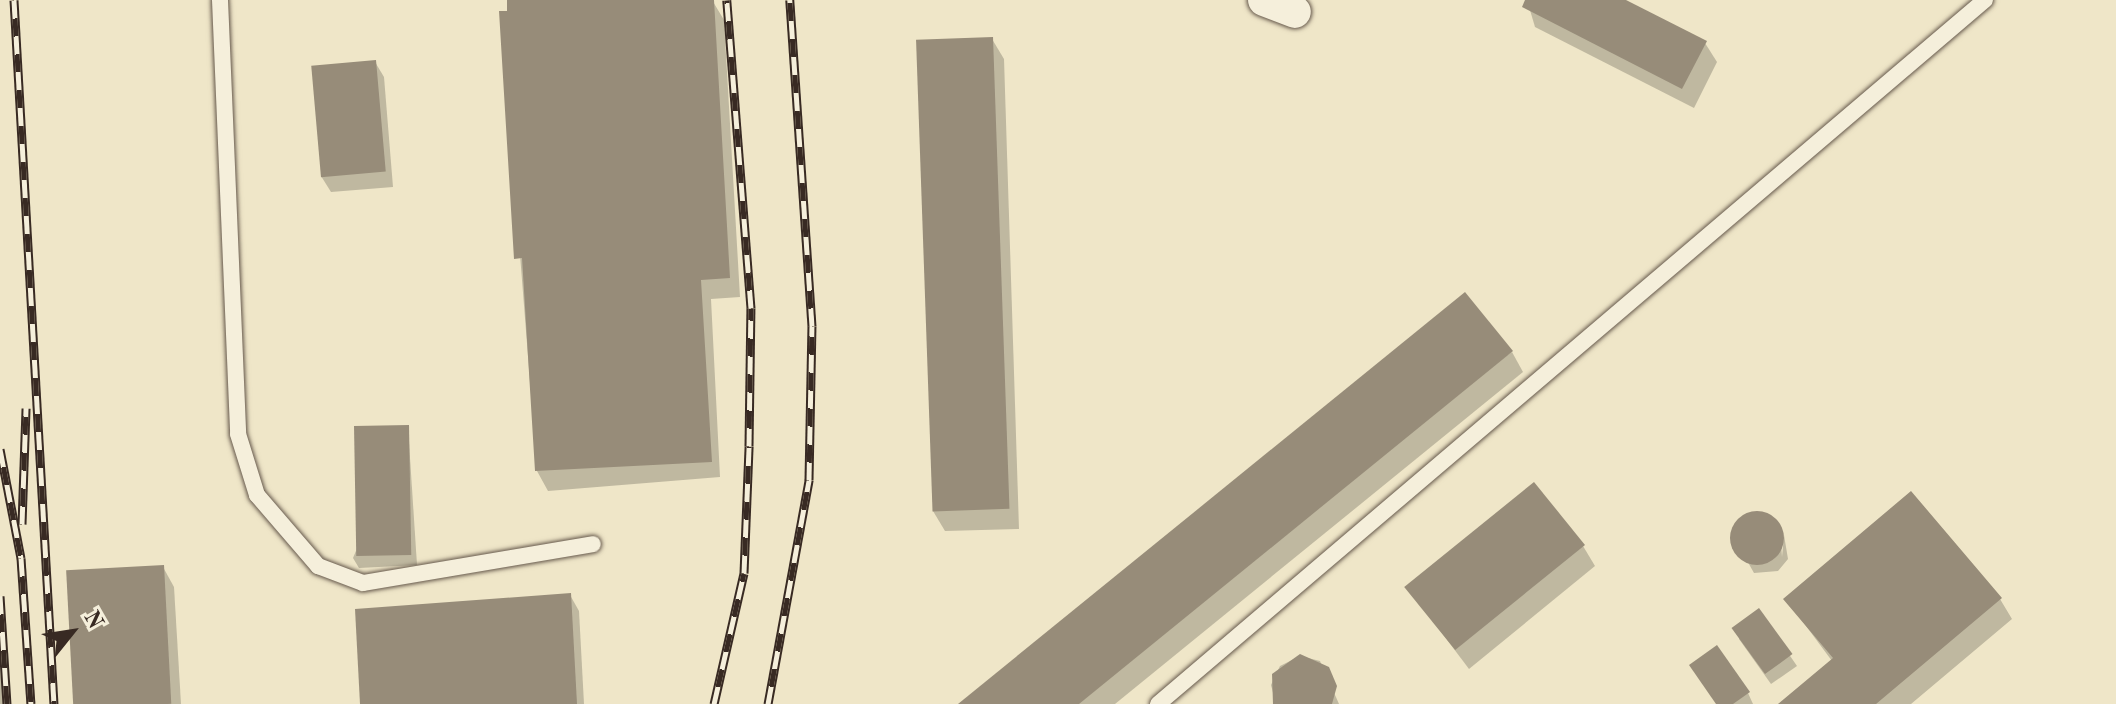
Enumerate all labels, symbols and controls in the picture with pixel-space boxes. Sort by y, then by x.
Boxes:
north arrow [32,592,112,672]
text: N [79,607,107,633]

